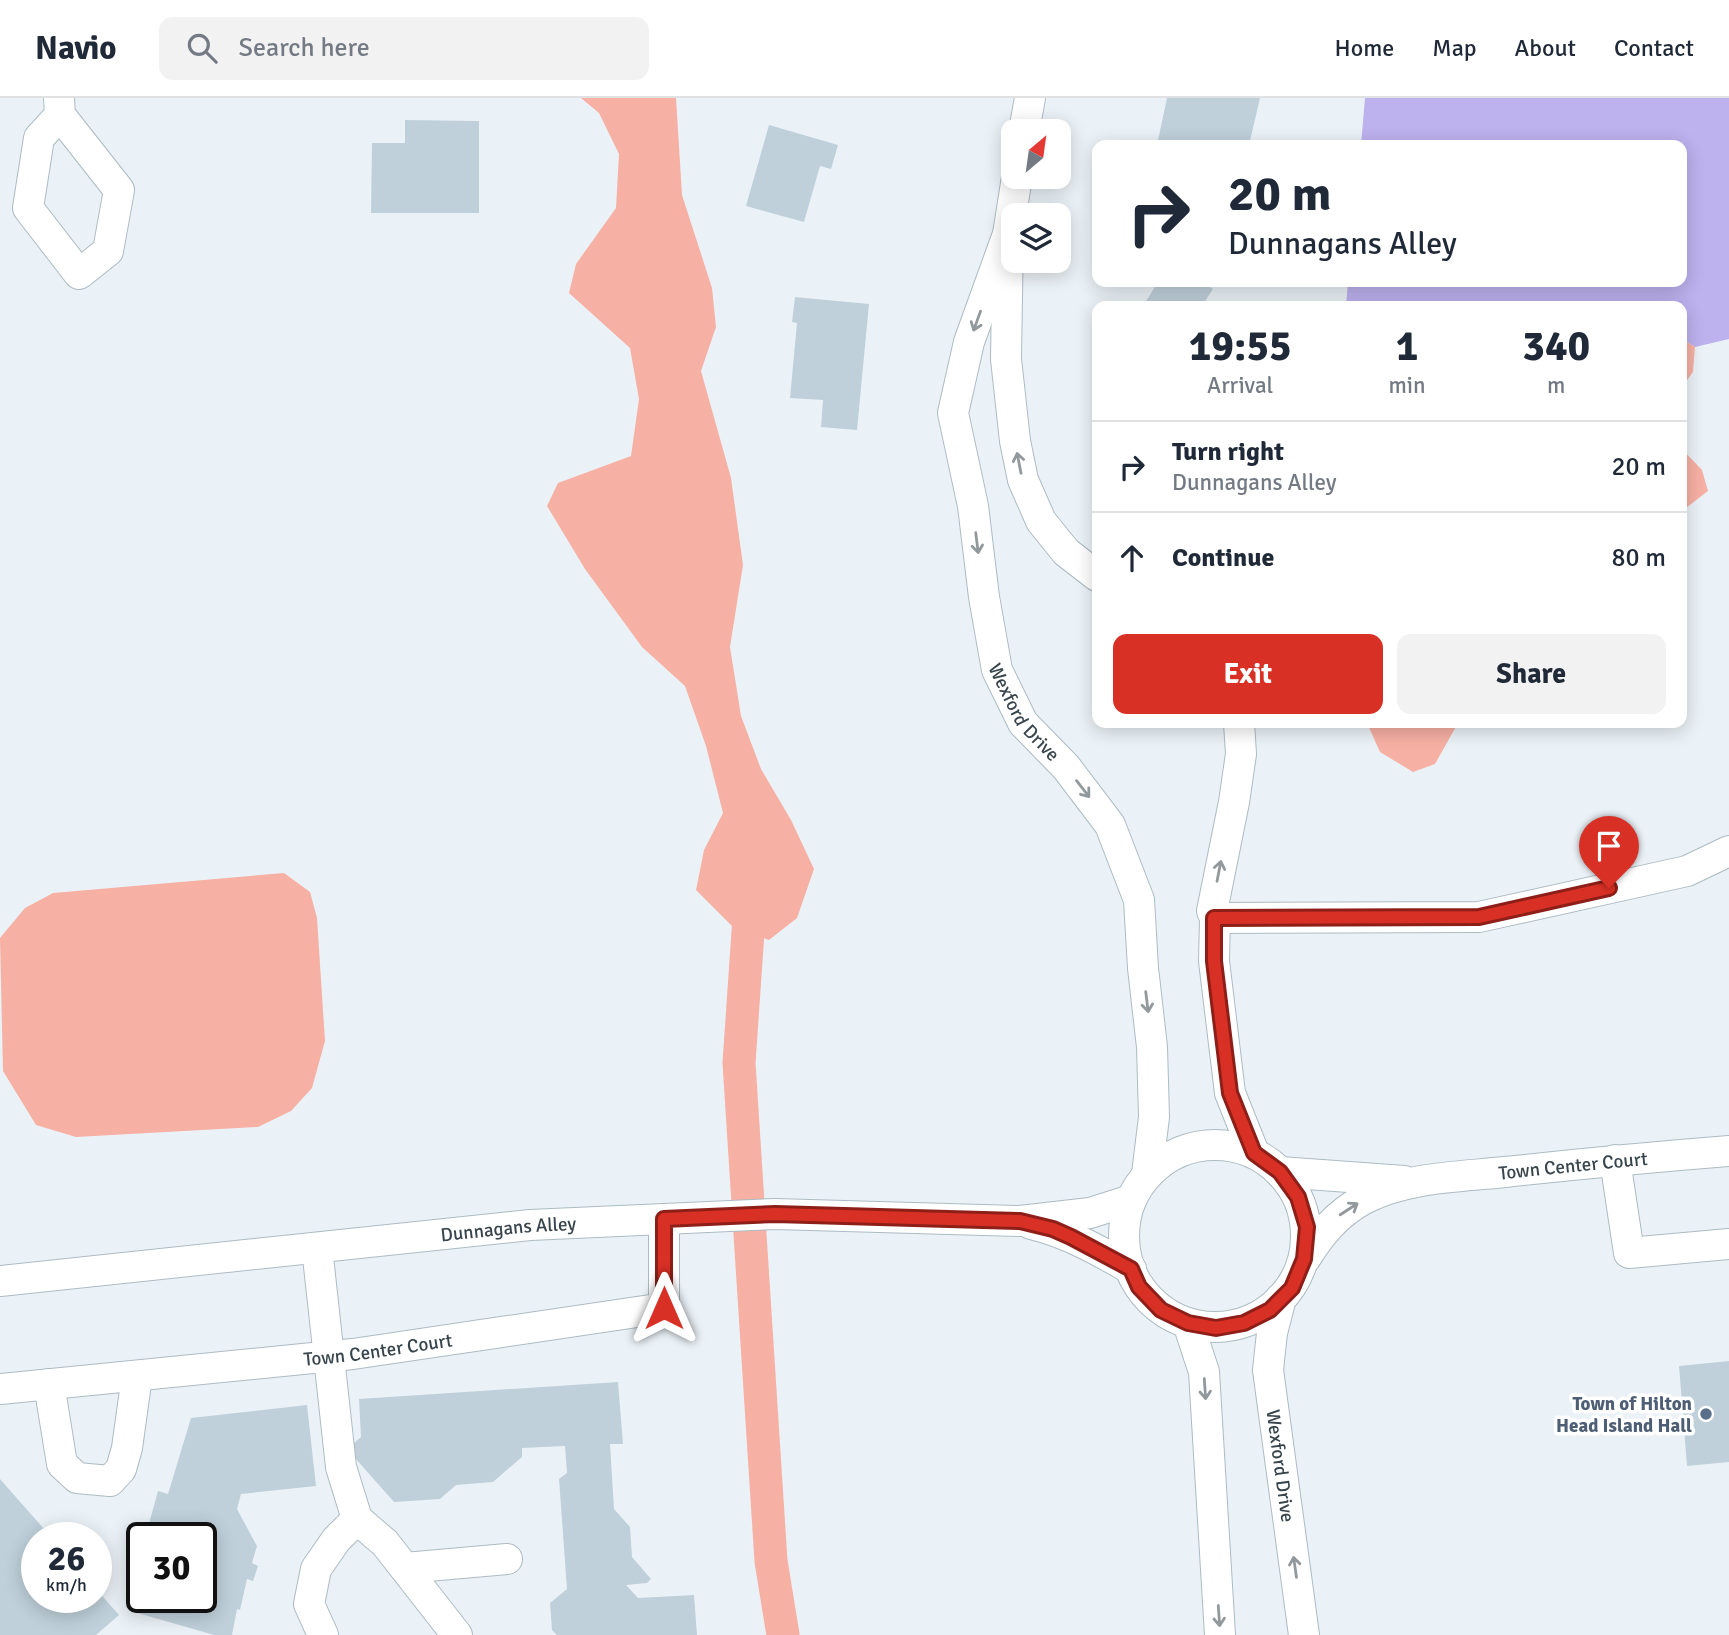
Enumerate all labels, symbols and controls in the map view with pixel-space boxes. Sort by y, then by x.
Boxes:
search box [159,17,649,80]
text: Navio [35,28,117,69]
icon: search [183,29,221,67]
text: Search here [239,32,370,64]
text: Home [1334,33,1394,63]
text: Map [1432,33,1477,63]
text: About [1515,33,1576,63]
text: Contact [1614,33,1694,63]
north arrow [1001,119,1071,189]
map controls [1001,119,1071,273]
text: 20 m [1228,164,1331,224]
icon: right [1113,168,1204,259]
button: layers [1001,203,1071,273]
text: Dunnagans Alley [1228,224,1457,263]
one-way arrow [969,310,982,332]
text: 19:55 [1189,321,1292,372]
text: 1 [1396,321,1418,372]
text: 340 [1522,321,1590,372]
text: Arrival [1207,371,1273,400]
text: min [1388,371,1426,400]
text: m [1547,371,1565,400]
text: Turn right [1172,436,1284,468]
icon: right [1113,448,1151,486]
text: 20 m [1611,451,1666,483]
one-way arrow [1012,452,1026,475]
text: Dunnagans Alley [1172,468,1336,497]
one-way arrow [971,532,984,554]
icon: ahead [1113,539,1151,577]
text: Continue [1172,542,1274,574]
text: 80 m [1611,542,1666,574]
button: Exit [1113,634,1383,714]
button: Share [1397,634,1666,714]
street label: Wexford Drive [983,659,1065,767]
one-way arrow [1075,779,1090,798]
pin [1579,816,1639,888]
icon: arrive [1590,827,1628,865]
one-way arrow [1213,860,1227,883]
one-way arrow [1140,990,1153,1013]
street label: Town Center Court [1497,1147,1649,1186]
one-way arrow [1339,1202,1358,1216]
street label: Dunnagans Alley [439,1212,577,1247]
position arrow [627,1271,701,1345]
street label: Town Center Court [302,1328,454,1372]
one-way arrow [1199,1377,1212,1400]
place label: Town of Hilton Head Island Hall [1556,1392,1692,1438]
marker: Town of Hilton Head Island Hall [1698,1406,1714,1422]
street label: Wexford Drive [1260,1408,1300,1524]
speed limit sign: 30 [126,1522,217,1613]
text: 26 [48,1537,85,1580]
one-way arrow [1288,1557,1301,1579]
text: km/h [46,1574,87,1596]
one-way arrow [1213,1604,1226,1627]

